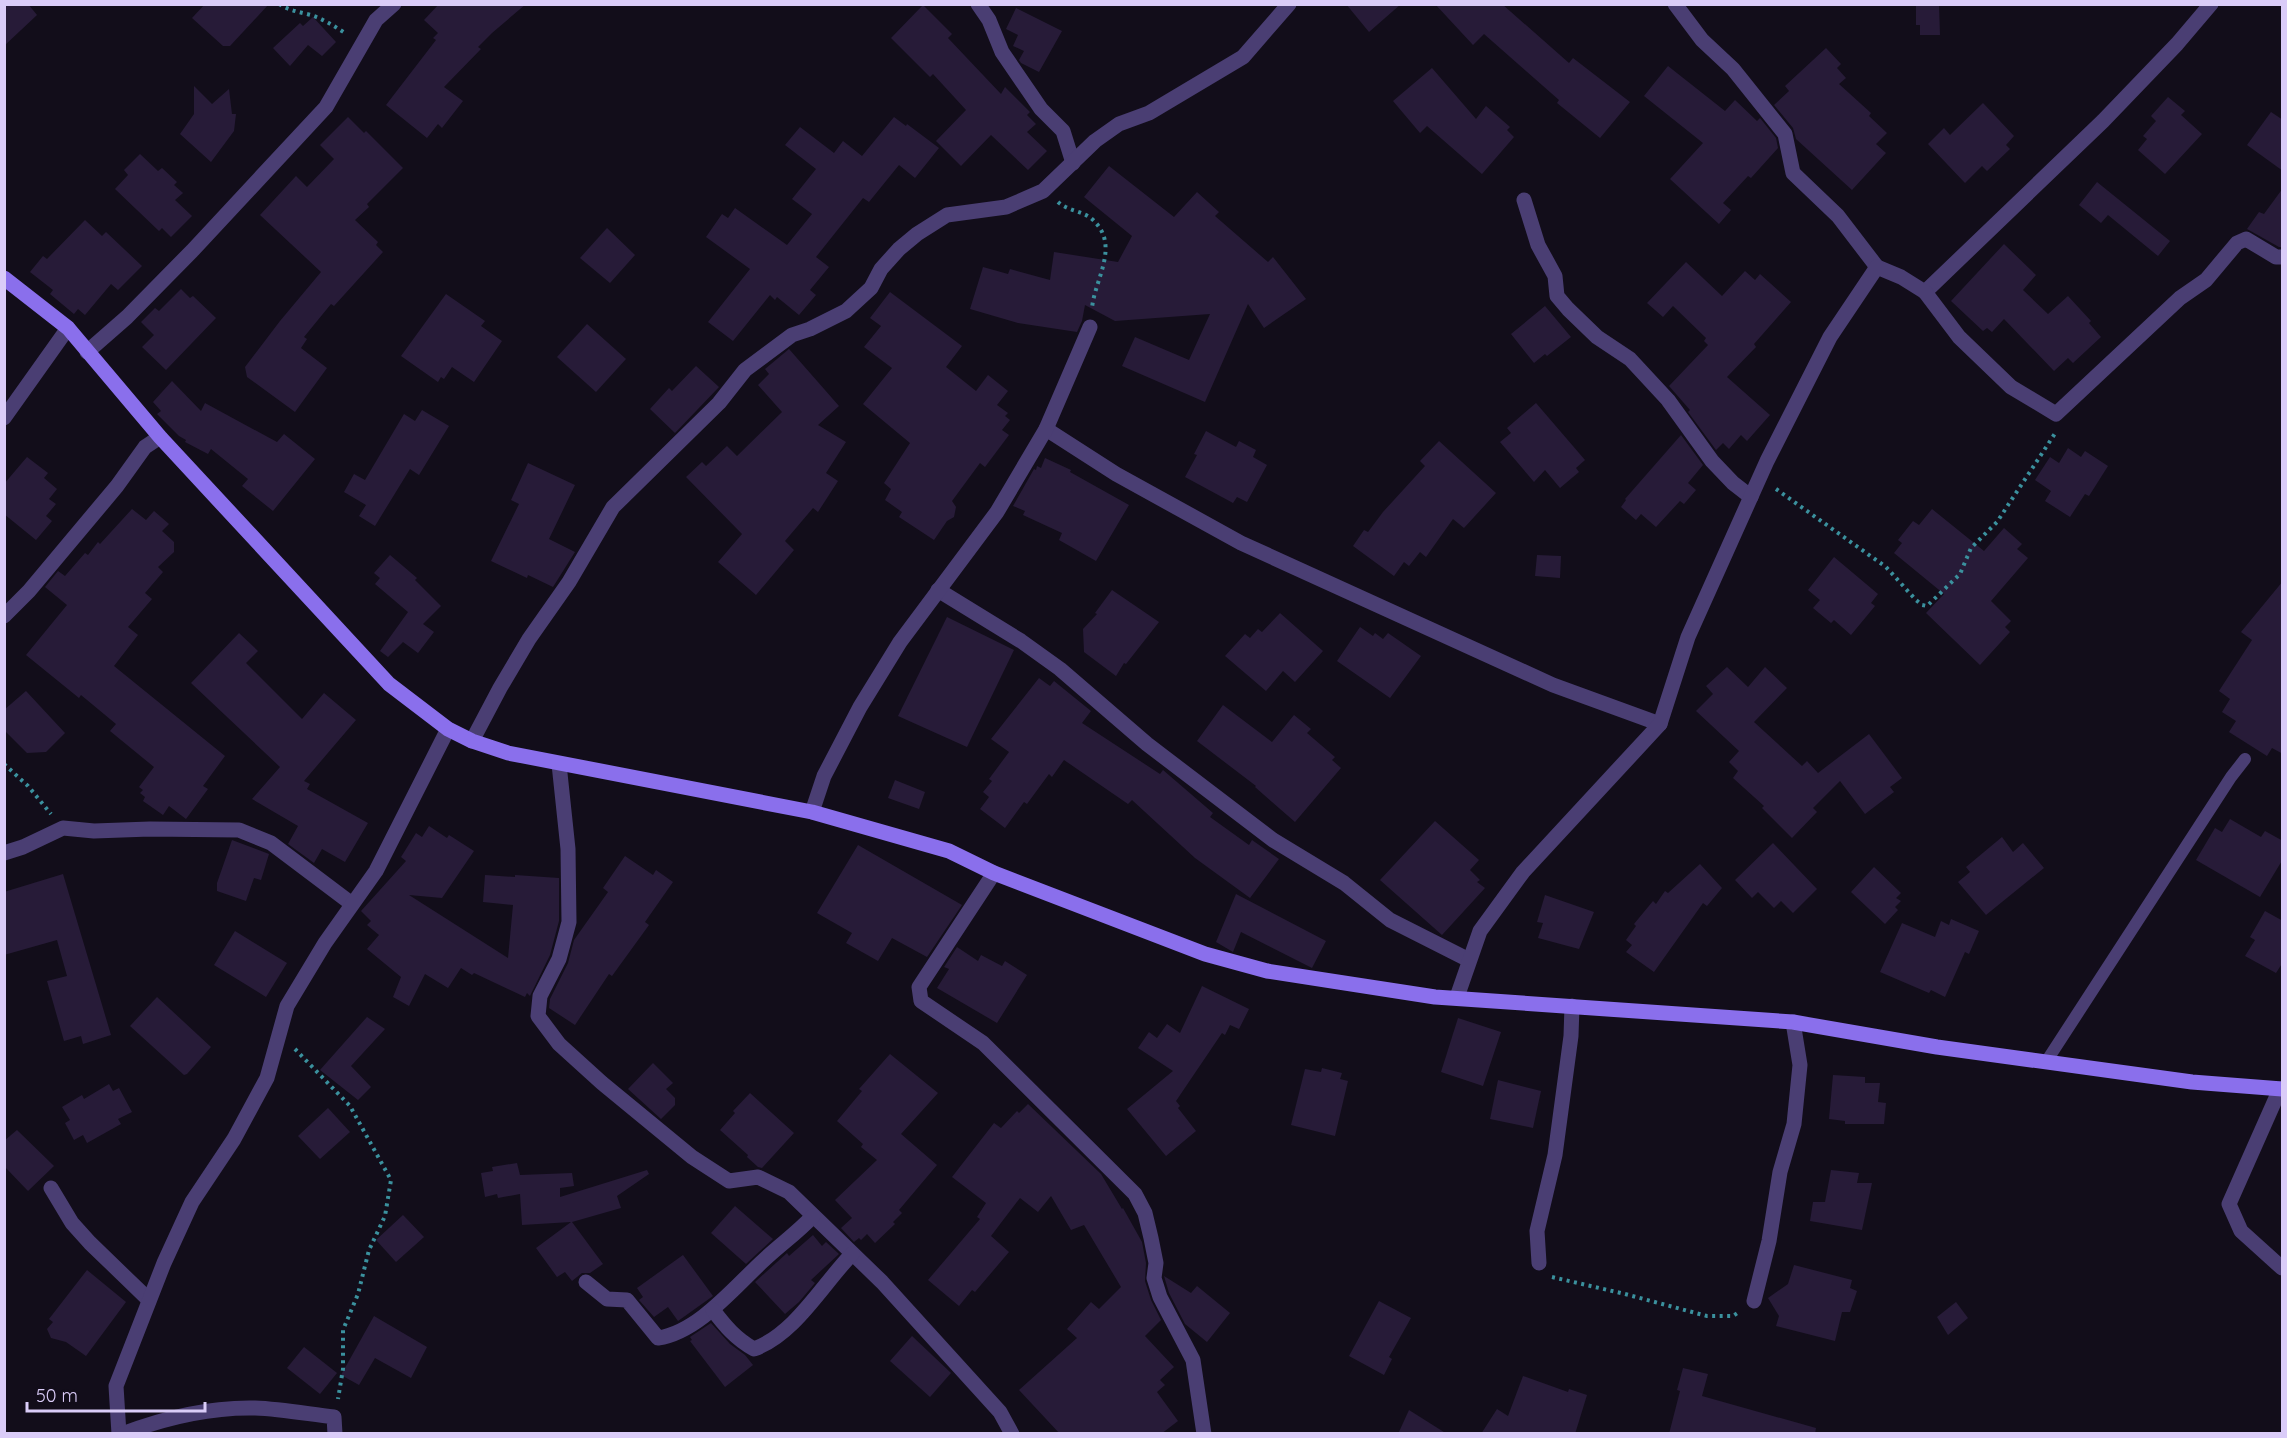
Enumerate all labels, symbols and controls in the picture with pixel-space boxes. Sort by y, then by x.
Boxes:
scale bar [27,1375,206,1413]
text: 50 m [36,1384,78,1407]

